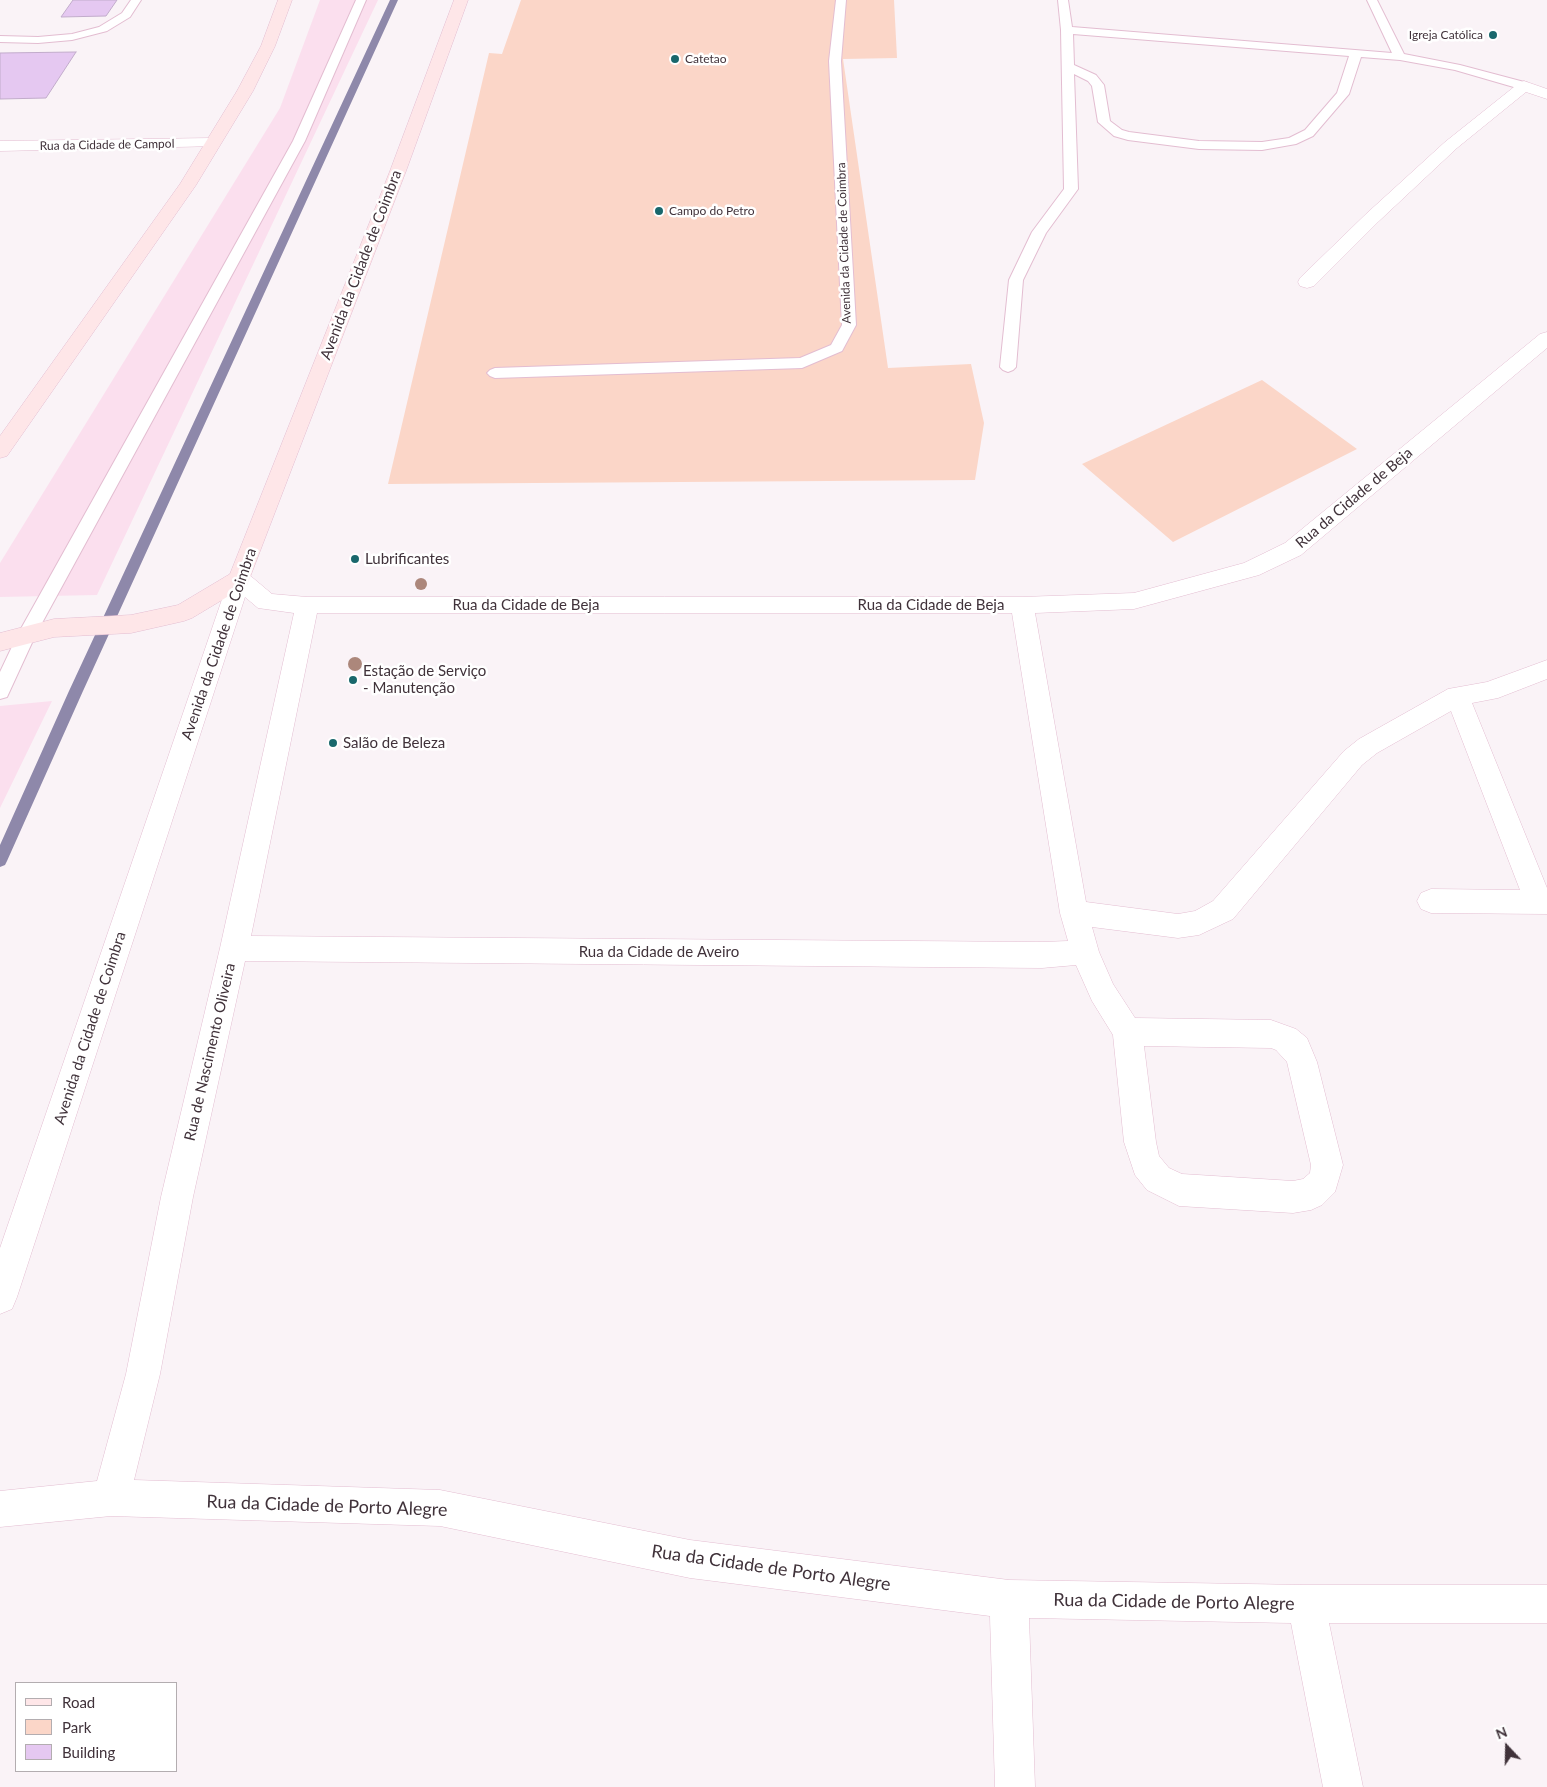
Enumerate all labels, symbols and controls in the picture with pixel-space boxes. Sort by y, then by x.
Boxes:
place label: Igreja Católica [1409,28,1483,42]
marker: Igreja Católica [1487,29,1499,41]
place label: Catetao [685,52,727,66]
marker: Catetao [669,53,681,65]
street label: Rua da Cidade de Campol [39,137,175,153]
street label: Avenida da Cidade de Coimbra [834,162,854,324]
street label: Avenida da Cidade de Coimbra [316,168,406,362]
place label: Campo do Petro [669,204,754,218]
marker: Campo do Petro [653,205,665,217]
street label: Rua da Cidade de Beja [1292,444,1416,552]
street label: Avenida da Cidade de Coimbra [178,546,260,742]
place label: Lubrificantes [365,550,449,568]
marker: Lubrificantes [349,553,361,565]
street label: Rua da Cidade de Beja [453,596,599,614]
street label: Rua da Cidade de Beja [858,596,1004,614]
place label: Estação de Serviço - Manutenção [363,662,486,697]
marker: Estação de Serviço - Manutenção [347,674,359,686]
place label: Salão de Beleza [343,734,445,752]
marker: Salão de Beleza [327,737,339,749]
street label: Avenida da Cidade de Coimbra [50,929,130,1127]
street label: Rua da Cidade de Aveiro [579,943,739,961]
street label: Rua de Nascimento Oliveira [181,961,239,1143]
street label: Rua da Cidade de Porto Alegre [206,1491,448,1521]
street label: Rua da Cidade de Porto Alegre [650,1541,892,1595]
street label: Rua da Cidade de Porto Alegre [1053,1589,1295,1615]
legend [15,1682,178,1772]
text: Road [62,1693,95,1711]
text: Park [62,1718,91,1736]
north arrow [1482,1722,1532,1772]
text: N [1493,1723,1510,1742]
text: Building [62,1743,115,1761]

